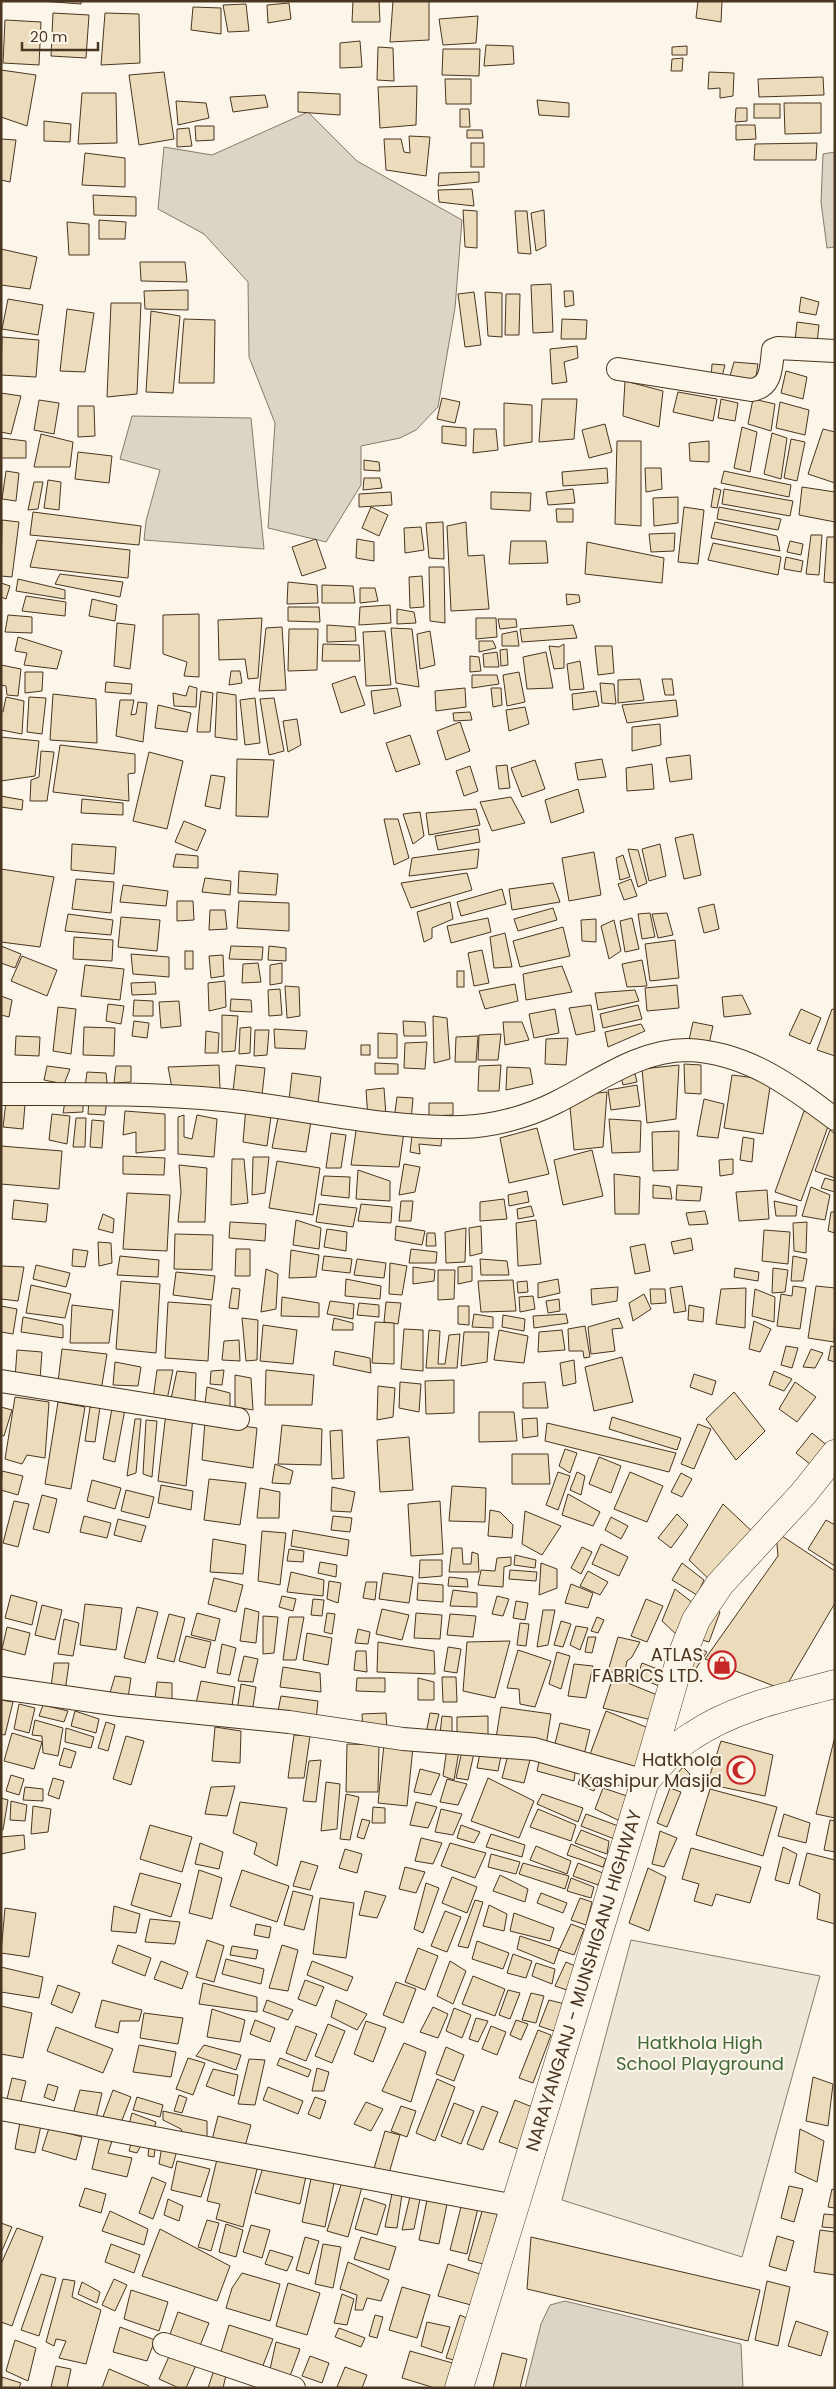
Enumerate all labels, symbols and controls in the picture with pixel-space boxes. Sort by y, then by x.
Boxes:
scale bar [22,20,99,52]
text: 20 m [30,26,68,47]
place label: ATLAS FABRICS LTD. [592,1642,703,1688]
shop icon: ATLAS FABRICS LTD. [707,1650,737,1680]
place label: Hatkhola Kashipur Masjid [580,1747,722,1793]
mosque icon: Hatkhola Kashipur Masjid [726,1755,756,1785]
street label: NARAYANGANJ - MUNSHIGANJ HIGHWAY [519,1806,648,2154]
park label: Hatkhola High School Playground [616,2030,784,2076]

